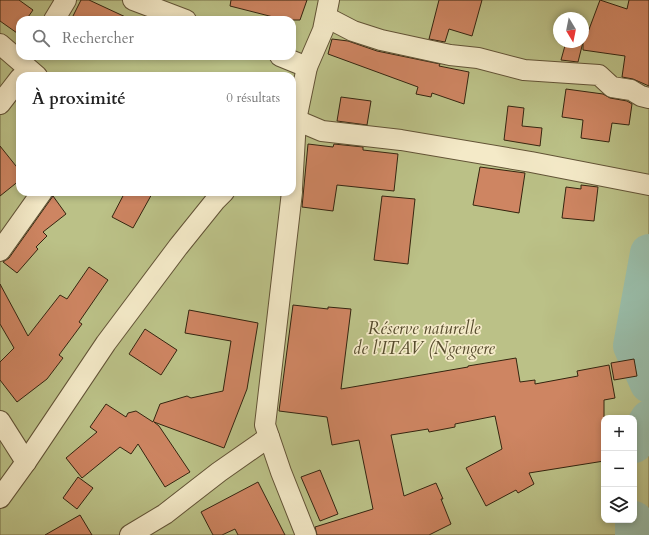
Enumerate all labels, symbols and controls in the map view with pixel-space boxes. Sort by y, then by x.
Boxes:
north arrow [553,12,589,48]
search box [16,16,296,60]
icon: search [30,27,52,49]
text: Rechercher [62,28,134,48]
text: À proximité [32,87,126,110]
text: 0 résultats [226,89,280,107]
park label: Réserve naturelle de l'ITAV (Ngengere [353,317,495,360]
map controls [601,415,637,523]
button: + [601,415,637,451]
button: − [601,451,637,487]
button: layers [601,487,637,523]

